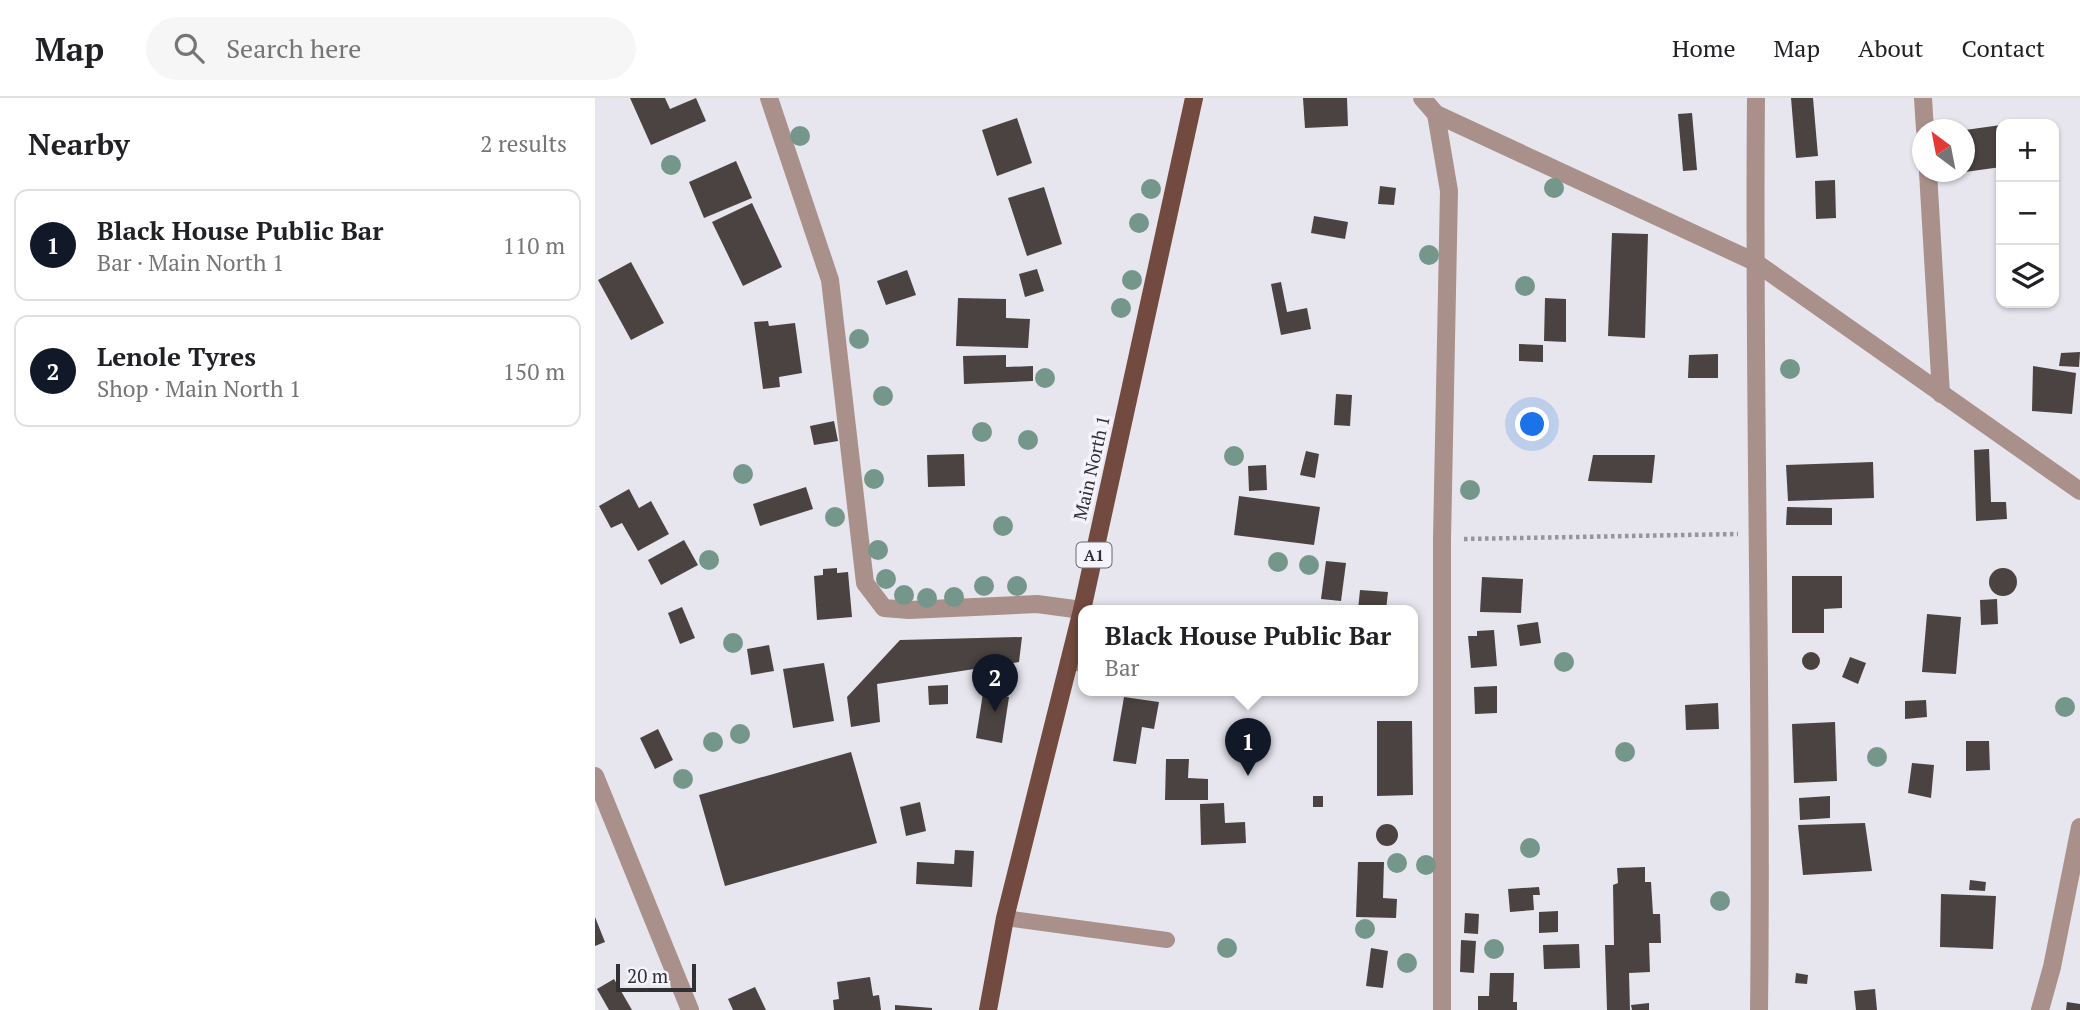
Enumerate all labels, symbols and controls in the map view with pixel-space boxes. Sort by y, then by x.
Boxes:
search box [146,17,636,80]
text: Map [35,27,104,70]
icon: search [170,29,208,67]
text: Search here [226,31,361,65]
text: Home [1672,32,1736,64]
text: Map [1774,32,1820,64]
text: About [1858,32,1924,64]
text: Contact [1962,32,2045,64]
north arrow [1912,119,1975,182]
map controls [1996,119,2059,308]
button: + [1996,119,2059,182]
text: Nearby [28,124,130,164]
text: 2 results [480,128,567,159]
button: − [1996,182,2059,245]
text: Black House Public Bar [97,213,383,247]
text: 1 [47,230,60,261]
text: 110 m [503,230,565,261]
button: layers [1996,245,2059,308]
text: Bar · Main North 1 [97,247,284,278]
text: Lenole Tyres [97,339,256,373]
text: 2 [47,356,60,387]
text: 150 m [503,356,565,387]
text: Shop · Main North 1 [97,373,301,404]
your location [1515,407,1549,441]
street label: Main North 1 [1067,413,1115,522]
road number: A1 [1077,543,1111,568]
popup [1078,605,1418,696]
text: Black House Public Bar [1105,618,1391,652]
text: Bar [1105,652,1139,683]
pin: 2 [972,654,1018,712]
pin: 1 [1225,718,1271,776]
scale bar [616,961,697,993]
text: 20 m [627,963,668,988]

